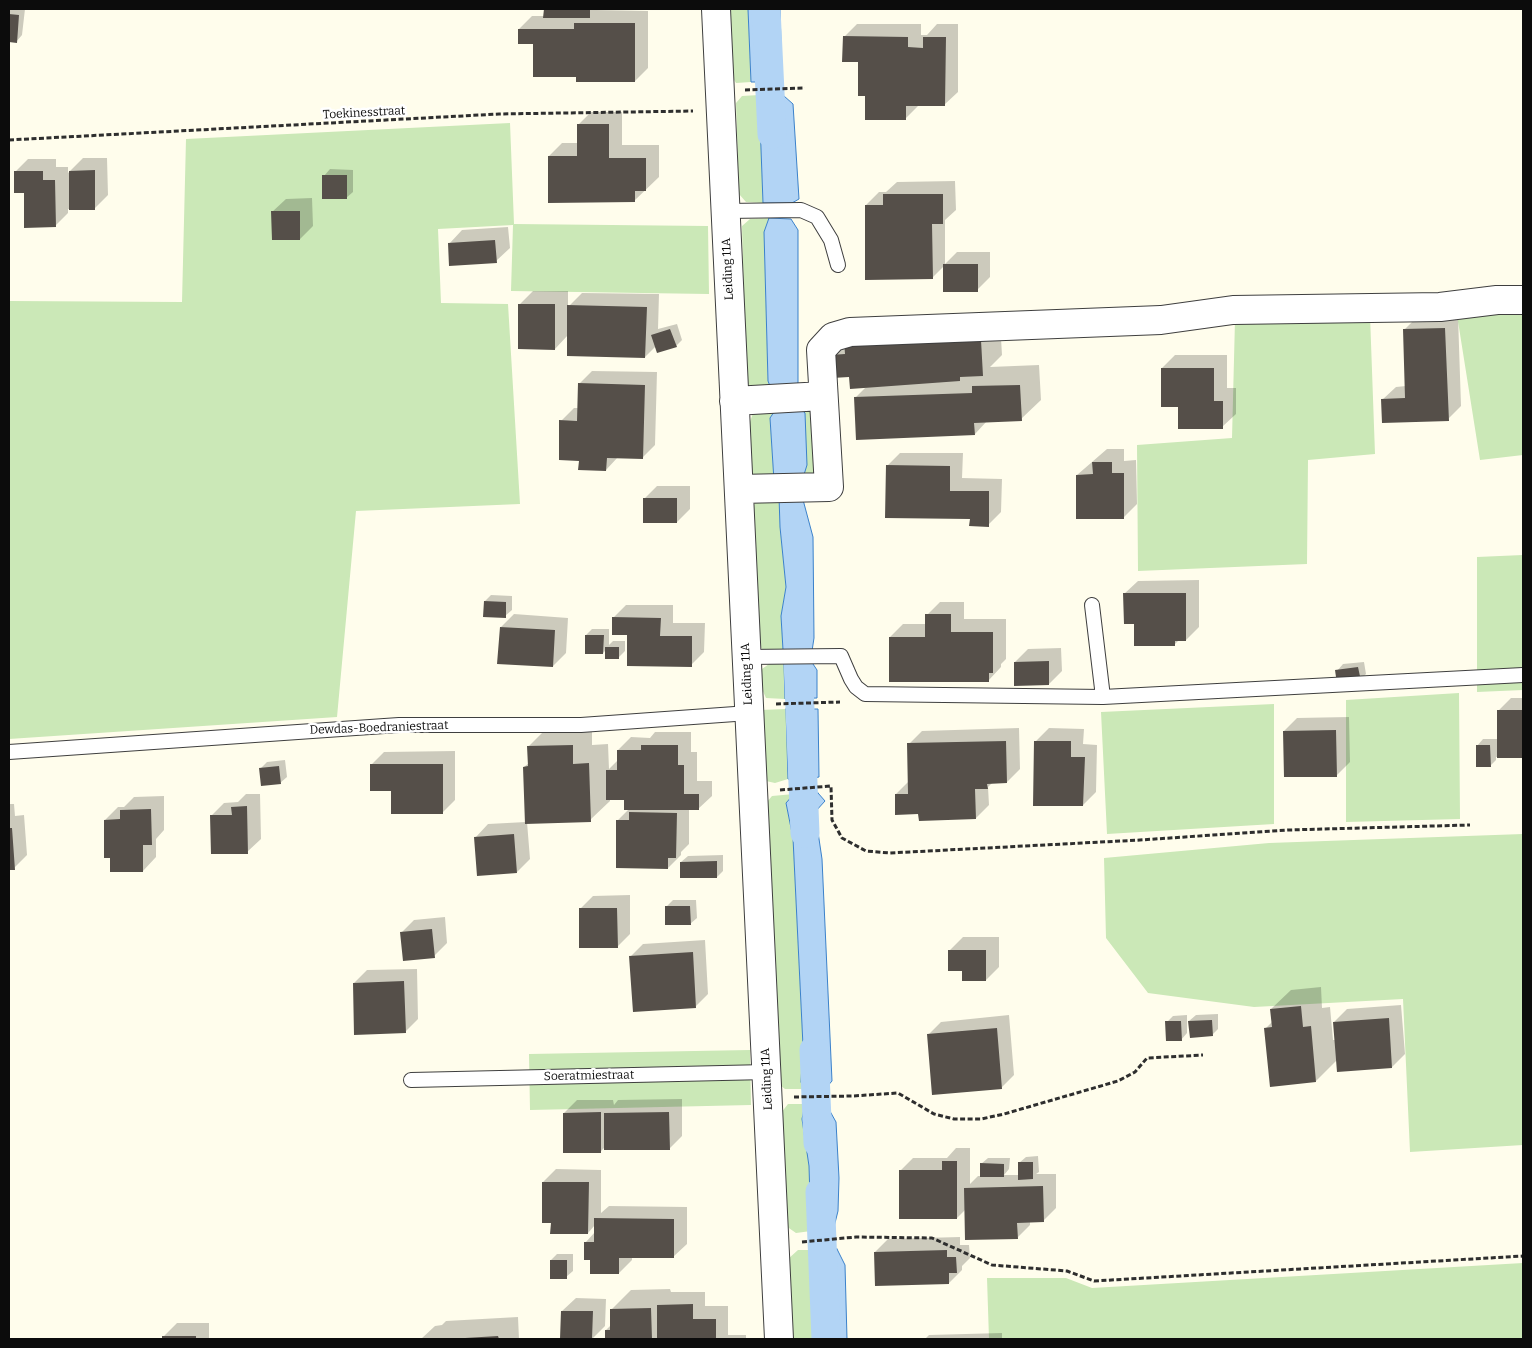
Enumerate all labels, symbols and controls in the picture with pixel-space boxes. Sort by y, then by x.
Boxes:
street label: Toekinesstraat [322,104,406,122]
street label: Leiding 11A [719,238,737,300]
street label: Leiding 11A [738,643,756,705]
street label: Dewdas-Boedraniestraat [309,718,449,738]
street label: Leiding 11A [758,1048,776,1110]
street label: Soeratmiestraat [544,1068,634,1084]

